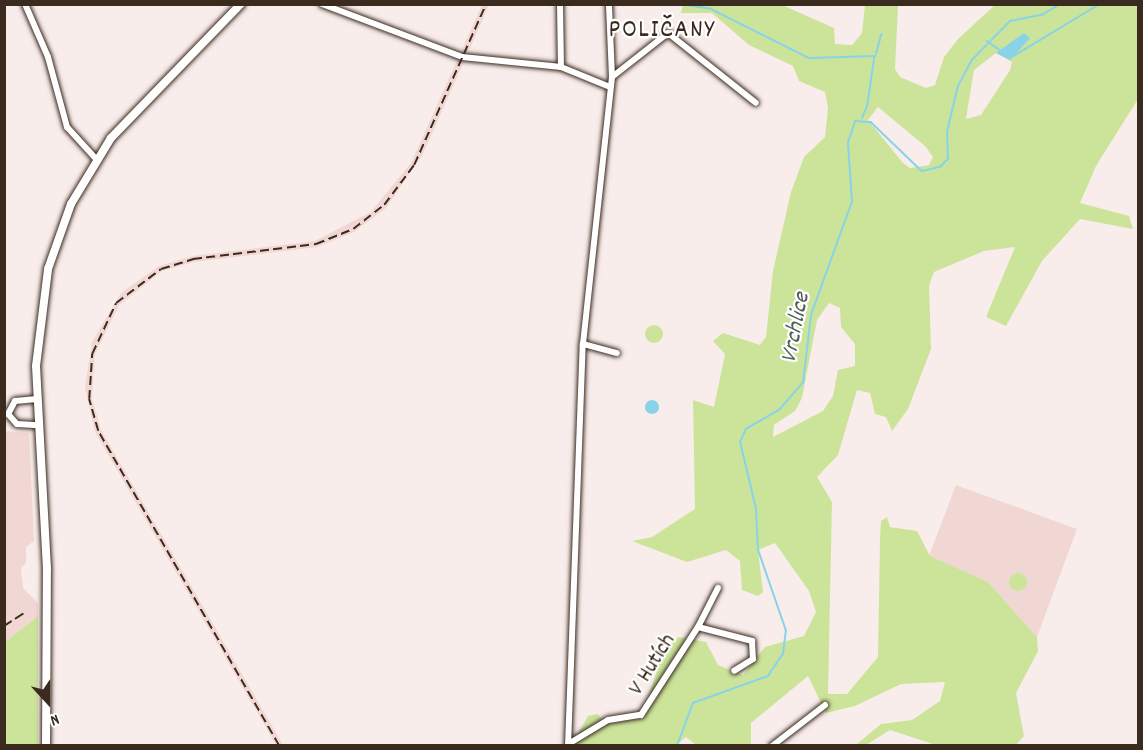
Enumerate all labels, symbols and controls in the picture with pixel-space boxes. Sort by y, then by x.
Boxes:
district label: POLIČANY [609,15,715,47]
water label: Vrchlice [776,290,818,366]
street label: V Hutích [624,629,682,701]
north arrow [18,672,78,732]
text: N [47,707,62,731]

